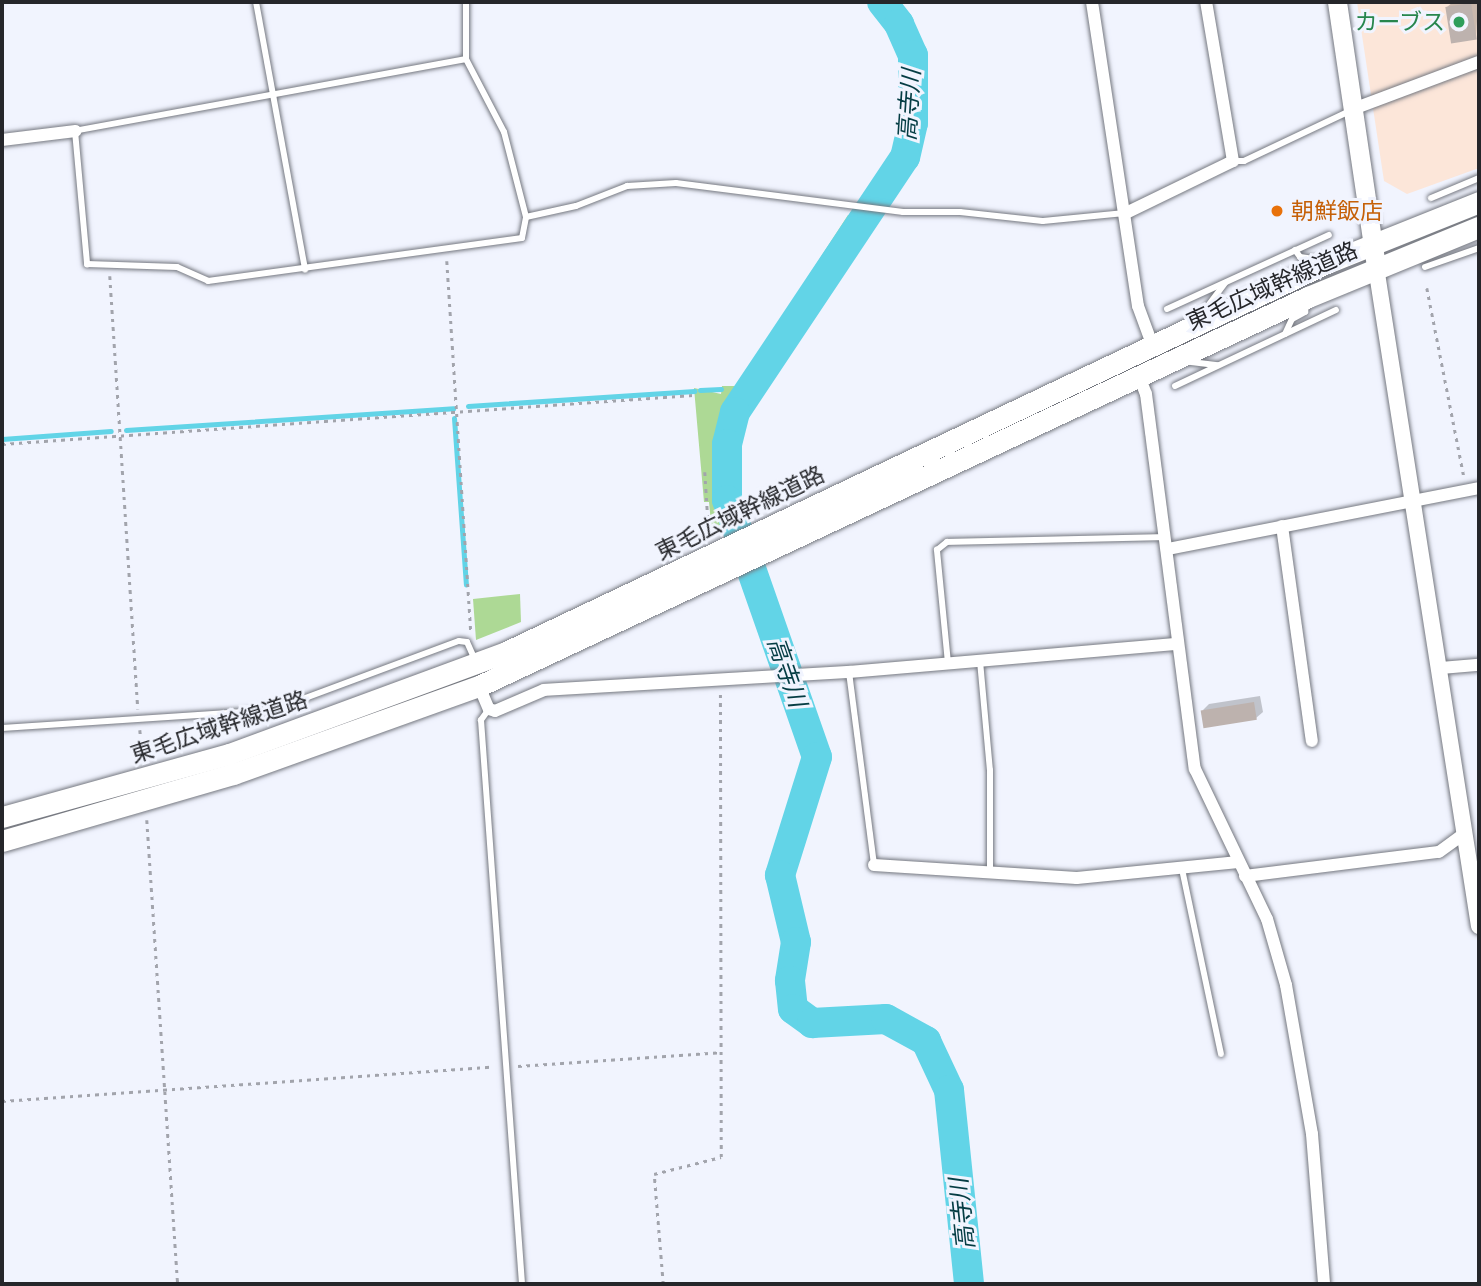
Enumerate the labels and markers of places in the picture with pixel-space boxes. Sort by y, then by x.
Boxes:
place label: カーブス [1353,8,1445,36]
marker: カーブス [1451,14,1467,30]
place label: 朝鮮飯店 [1291,197,1383,225]
marker: 朝鮮飯店 [1269,203,1285,219]

